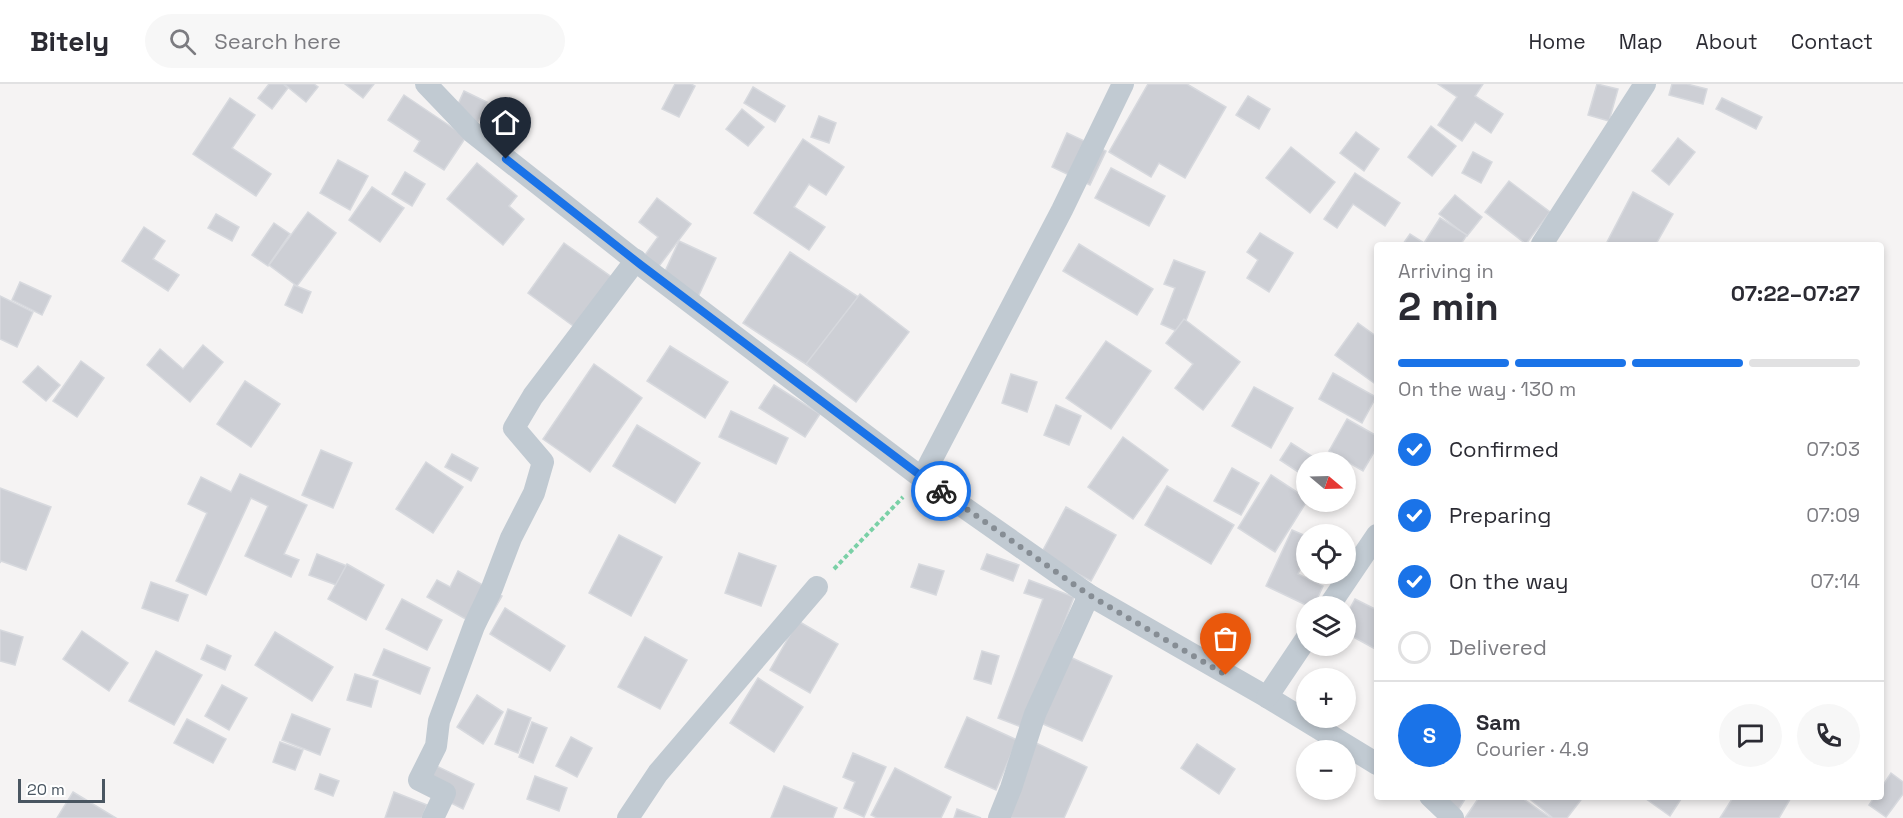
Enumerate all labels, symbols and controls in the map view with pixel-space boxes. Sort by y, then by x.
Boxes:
search box [145,14,565,68]
text: Bitely [30,23,109,59]
icon: search [166,25,199,58]
text: Search here [214,27,341,55]
text: Home [1528,28,1586,55]
text: Map [1619,28,1663,55]
text: About [1696,28,1758,55]
text: Contact [1791,28,1873,55]
pin [480,97,531,159]
icon: home [489,106,522,139]
text: Arriving in [1398,258,1494,284]
text: 07:22–07:27 [1731,279,1860,307]
text: 2 min [1398,282,1499,331]
text: On the way · 130 m [1398,376,1576,402]
icon: check [1398,433,1431,466]
text: Confirmed [1449,435,1559,463]
text: 07:03 [1806,436,1860,462]
north arrow [1296,452,1356,512]
map controls [1296,452,1356,800]
courier [911,461,971,521]
icon: bike [925,475,958,508]
icon: check [1398,499,1431,532]
text: Preparing [1449,501,1551,529]
text: 07:09 [1806,502,1860,528]
button: locate [1296,524,1356,584]
icon: check [1398,565,1431,598]
text: On the way [1449,567,1568,595]
text: 07:14 [1810,568,1860,594]
button: layers [1296,596,1356,656]
pin [1200,613,1251,675]
icon: bag [1209,622,1242,655]
text: Delivered [1449,633,1547,661]
button: + [1296,668,1356,728]
button: chat [1719,704,1782,767]
button: phone [1797,704,1860,767]
text: Sam [1476,708,1521,736]
text: S [1423,721,1436,749]
text: Courier · 4.9 [1476,736,1589,762]
button: − [1296,740,1356,800]
scale bar [18,776,105,804]
text: 20 m [27,779,65,800]

